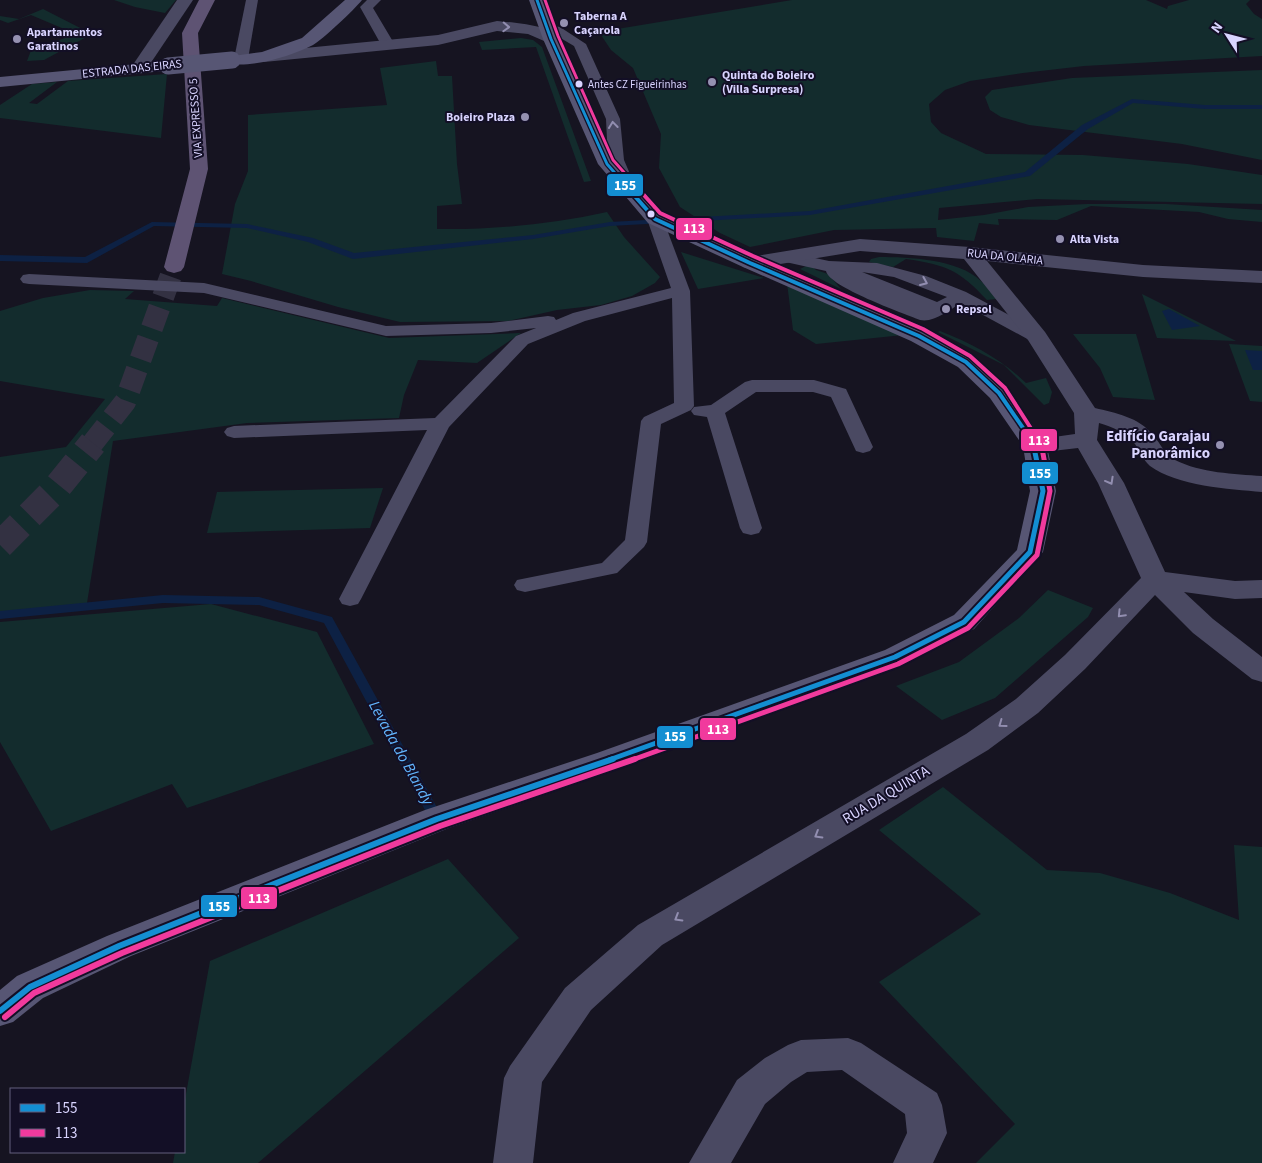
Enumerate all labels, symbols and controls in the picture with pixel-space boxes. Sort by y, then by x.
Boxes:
place label: Taberna A Caçarola [574,8,627,39]
north arrow [1202,10,1252,60]
marker: Taberna A Caçarola [558,17,570,29]
text: N [1206,18,1228,38]
one-way arrow [502,21,510,32]
place label: Apartamentos Garatinos [26,24,102,55]
marker: Apartamentos Garatinos [11,33,23,45]
street label: ESTRADA DAS EIRAS [81,55,183,83]
place label: Quinta do Boieiro (Villa Surpresa) [722,67,815,98]
marker: Quinta do Boieiro (Villa Surpresa) [706,76,718,88]
place label: Antes CZ Figueirinhas [588,77,687,92]
street label: VIA EXPRESSO 5 [185,78,207,158]
marker: Antes CZ Figueirinhas [574,79,584,89]
place label: Boieiro Plaza [446,109,515,126]
marker: Boieiro Plaza [519,111,531,123]
one-way arrow [608,120,619,128]
line badge: 155 [606,173,644,197]
text: 155 [614,176,636,196]
unlabelled marker [646,209,656,219]
line badge: 113 [675,217,713,241]
text: 113 [683,219,705,239]
place label: Alta Vista [1069,231,1119,248]
marker: Alta Vista [1054,233,1066,245]
street label: RUA DA OLARIA [966,245,1044,269]
one-way arrow [920,276,928,286]
place label: Repsol [956,301,992,318]
marker: Repsol [940,303,952,315]
place label: Edifício Garajau Panorâmico [1106,426,1210,464]
line badge: 113 [1020,428,1058,452]
text: 113 [1028,431,1050,451]
marker: Edifício Garajau Panorâmico [1214,439,1226,451]
line badge: 155 [1021,461,1059,485]
text: 155 [1029,464,1051,484]
one-way arrow [1104,476,1114,485]
one-way arrow [1118,609,1127,618]
water label: Levada do Blandy [363,697,439,810]
line badge: 113 [699,717,737,741]
one-way arrow [998,718,1008,727]
text: 113 [707,720,729,740]
line badge: 155 [656,725,694,749]
text: 155 [664,727,686,747]
street label: RUA DA QUINTA [839,760,934,829]
one-way arrow [815,829,824,839]
line badge: 113 [240,886,278,910]
text: 113 [248,889,270,909]
line badge: 155 [200,894,238,918]
text: 155 [208,897,230,917]
one-way arrow [675,912,684,922]
legend [10,1088,185,1153]
text: 155 [55,1098,77,1119]
text: 113 [55,1123,77,1144]

